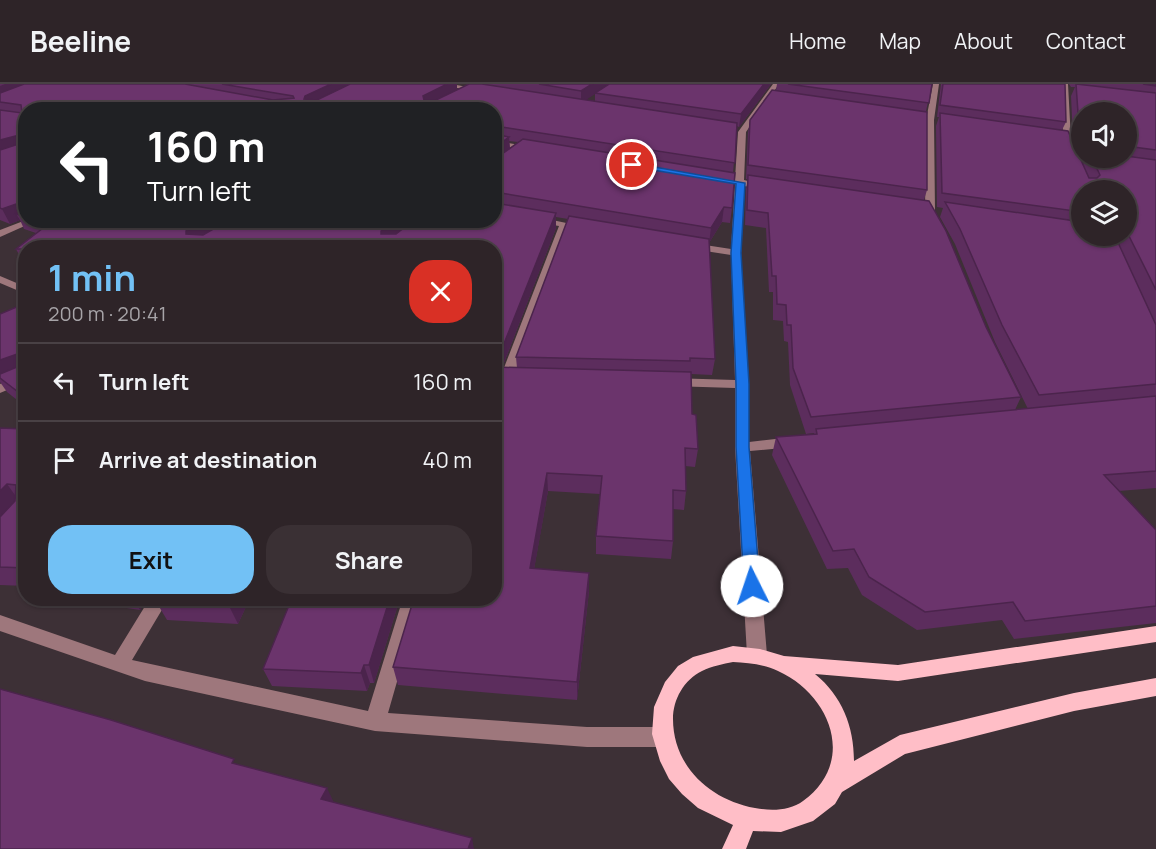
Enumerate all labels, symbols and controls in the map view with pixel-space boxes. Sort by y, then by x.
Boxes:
text: Beeline [30,22,131,60]
text: Home [789,27,846,55]
text: Map [879,27,921,55]
text: About [954,27,1013,55]
text: Contact [1046,27,1126,55]
map controls [1071,102,1137,246]
button: sound [1071,102,1137,168]
text: 160 m [147,117,265,175]
icon: left [48,126,126,204]
pin [606,139,657,190]
icon: arrive [615,148,648,181]
text: Turn left [147,172,251,209]
button: layers [1071,180,1137,246]
text: 1 min [48,253,136,302]
button: close [409,260,472,323]
text: 200 m · 20:41 [48,300,166,327]
icon: left [48,366,81,399]
text: Turn left [99,367,189,397]
text: 160 m [413,367,472,397]
icon: arrive [48,444,81,477]
text: Arrive at destination [99,445,317,475]
text: 40 m [423,445,472,475]
button: Exit [48,525,254,594]
button: Share [266,525,472,594]
position arrow [720,554,784,618]

